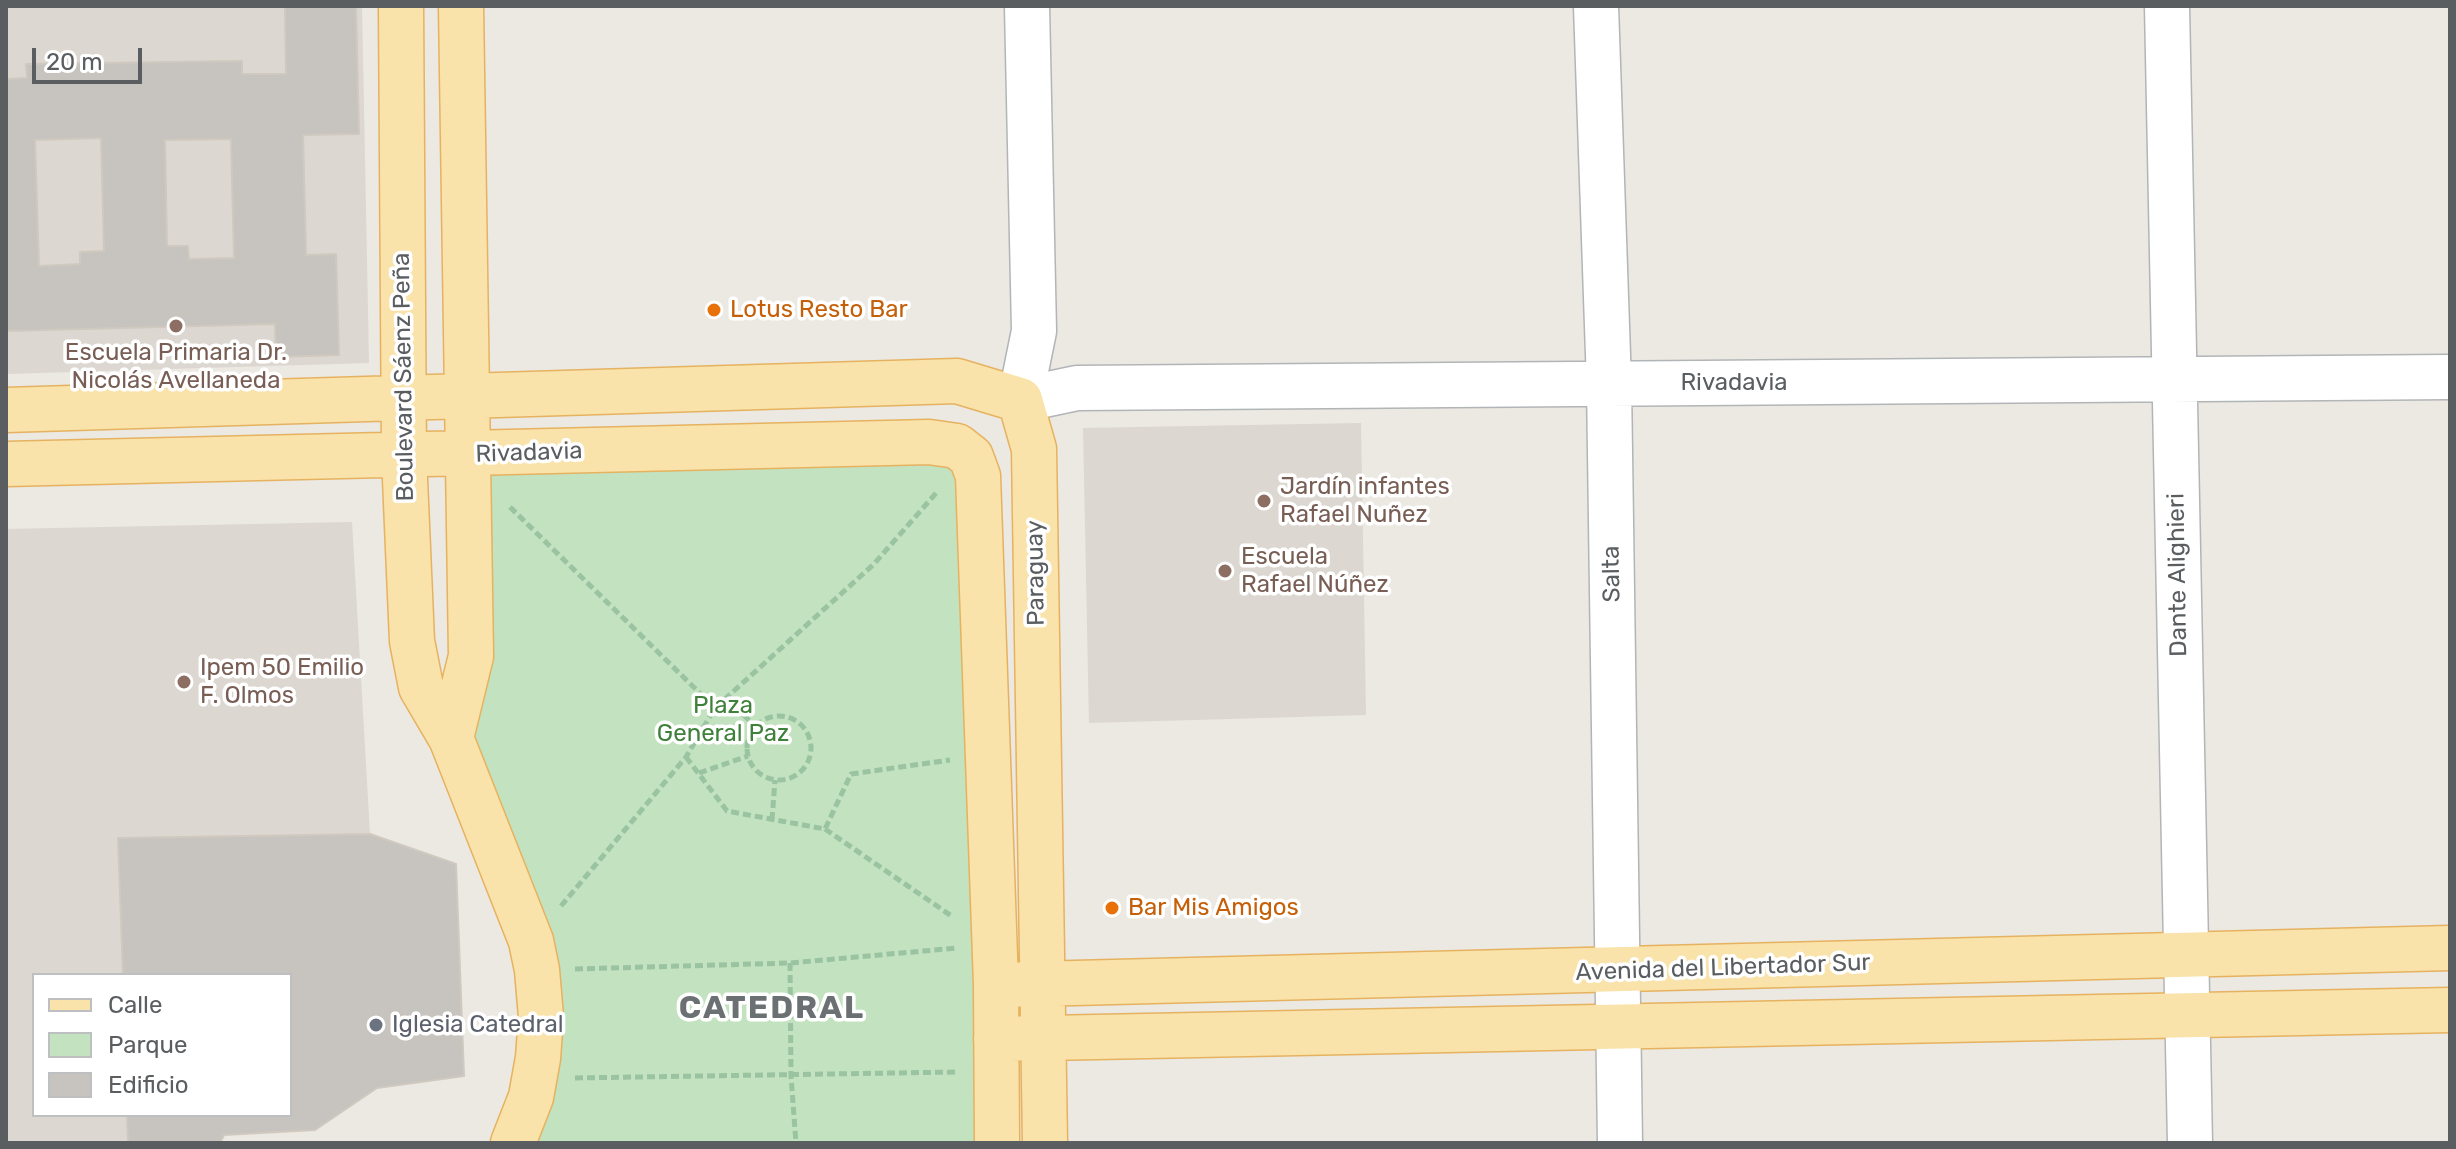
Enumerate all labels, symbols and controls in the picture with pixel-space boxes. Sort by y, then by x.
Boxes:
scale bar [36,32,146,82]
text: 20 m [46,48,103,76]
street label: Boulevard Sáenz Peña [387,252,421,502]
place label: Lotus Resto Bar [730,296,908,324]
marker: Lotus Resto Bar [705,301,723,319]
marker: Escuela Primaria Dr. Nicolás Avellaneda [167,317,185,335]
place label: Escuela Primaria Dr. Nicolás Avellaneda [65,339,287,395]
street label: Rivadavia [1680,369,1788,397]
street label: Rivadavia [475,437,583,469]
place label: Jardín infantes Rafael Nuñez [1280,473,1450,529]
marker: Jardín infantes Rafael Nuñez [1255,492,1273,510]
street label: Dante Alighieri [2162,493,2194,657]
street label: Paraguay [1021,520,1051,626]
place label: Escuela Rafael Núñez [1241,543,1389,599]
street label: Salta [1597,545,1627,603]
marker: Escuela Rafael Núñez [1216,562,1234,580]
place label: Ipem 50 Emilio F. Olmos [200,654,364,710]
marker: Ipem 50 Emilio F. Olmos [175,673,193,691]
park label: Plaza General Paz [657,692,789,748]
place label: Bar Mis Amigos [1128,894,1299,922]
marker: Bar Mis Amigos [1103,899,1121,917]
street label: Avenida del Libertador Sur [1575,948,1871,988]
legend [32,973,292,1117]
district label: CATEDRAL [679,990,865,1028]
text: Calle [108,991,162,1019]
place label: Iglesia Catedral [392,1011,564,1039]
marker: Iglesia Catedral [367,1016,385,1034]
text: Parque [108,1031,187,1059]
text: Edificio [108,1071,189,1099]

